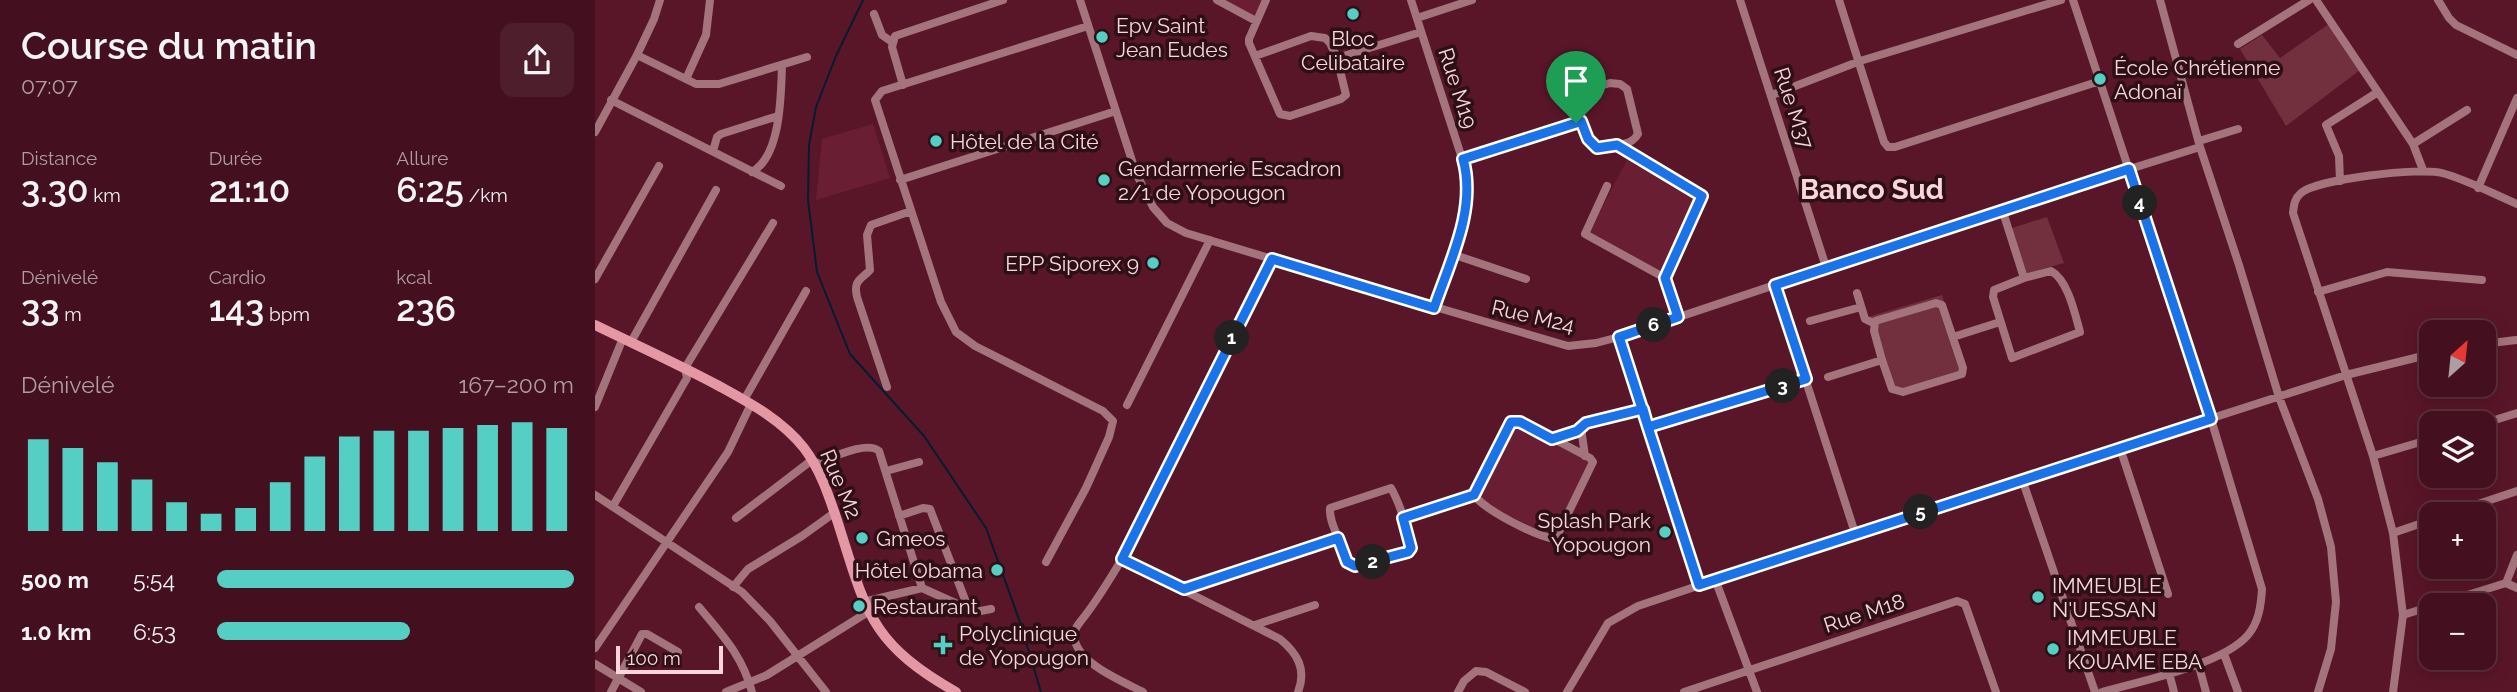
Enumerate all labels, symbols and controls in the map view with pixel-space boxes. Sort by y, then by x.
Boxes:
marker: Bloc Celibataire [1345,6,1361,22]
place label: Epv Saint Jean Eudes [1116,13,1228,62]
text: Course du matin [21,23,317,68]
button: share [500,23,574,97]
place label: Bloc Celibataire [1301,26,1405,75]
marker: Epv Saint Jean Eudes [1094,29,1110,45]
street label: Rue M19 [1433,44,1483,132]
pin [1546,51,1606,123]
place label: École Chrétienne Adonaï [2114,55,2280,104]
icon: arrive [1557,62,1595,100]
street label: Rue M37 [1769,64,1819,153]
marker: École Chrétienne Adonaï [2092,71,2108,87]
text: 07:07 [21,72,78,99]
place label: Hôtel de la Cité [950,129,1099,154]
marker: Hôtel de la Cité [928,133,944,149]
text: Distance [21,147,97,169]
text: Durée [209,147,262,169]
text: Allure [396,147,448,169]
place label: Gendarmerie Escadron 2/1 de Yopougon [1118,156,1341,205]
text: 3.30 [21,169,88,210]
text: 21:10 [209,169,290,210]
text: 6:25 [396,169,464,210]
marker: Gendarmerie Escadron 2/1 de Yopougon [1096,172,1112,188]
district label: Banco Sud [1800,173,1944,206]
text: km [88,184,121,206]
text: /km [464,184,508,206]
pin: 4 [2123,186,2157,220]
text: 4 [2134,191,2145,213]
place label: EPP Siporex 9 [1005,251,1139,276]
marker: EPP Siporex 9 [1145,255,1161,271]
text: Dénivelé [21,266,98,288]
text: Cardio [209,266,266,288]
text: kcal [396,266,432,288]
text: 33 [21,288,59,329]
text: 143 [209,288,264,329]
text: 236 [396,288,456,329]
street label: Rue M24 [1489,294,1577,338]
text: m [59,303,82,325]
text: bpm [264,303,310,325]
pin: 6 [1637,308,1671,342]
text: 6 [1648,313,1659,335]
pin: 1 [1215,320,1249,356]
north arrow [2419,320,2495,397]
map controls [2419,320,2496,670]
text: 1 [1227,326,1236,348]
pin: 3 [1765,368,1801,404]
text: Dénivelé [21,371,114,398]
text: 167–200 m [458,371,574,398]
text: 3 [1777,374,1788,396]
button: layers [2419,411,2496,488]
street label: Rue M2 [815,445,867,523]
pin: 5 [1903,494,1939,530]
text: 5 [1915,500,1926,522]
button: + [2419,502,2496,579]
place label: Splash Park Yopougon [1538,508,1651,557]
marker: Splash Park Yopougon [1657,524,1673,540]
place label: Gmeos [876,526,945,551]
marker: Gmeos [854,530,870,546]
pin: 2 [1355,544,1391,580]
text: 2 [1367,550,1378,572]
place label: Hôtel Obama [855,558,983,583]
marker: Hôtel Obama [989,562,1005,578]
text: 500 m [21,566,89,593]
text: 5:54 [133,566,175,593]
place label: IMMEUBLE N'UESSAN [2052,573,2162,622]
street label: Rue M18 [1820,588,1908,638]
marker: IMMEUBLE N'UESSAN [2030,589,2046,605]
button: − [2419,593,2496,670]
place label: Restaurant [873,594,978,619]
marker: Restaurant [851,598,867,614]
text: 1.0 km [21,618,91,645]
text: 6:53 [133,618,176,645]
place label: Polyclinique de Yopougon [959,621,1089,670]
place label: IMMEUBLE KOUAME EBA [2067,625,2202,674]
marker: Polyclinique de Yopougon [933,635,953,655]
marker: IMMEUBLE KOUAME EBA [2045,641,2061,657]
scale bar [616,643,723,675]
text: 100 m [627,647,681,669]

